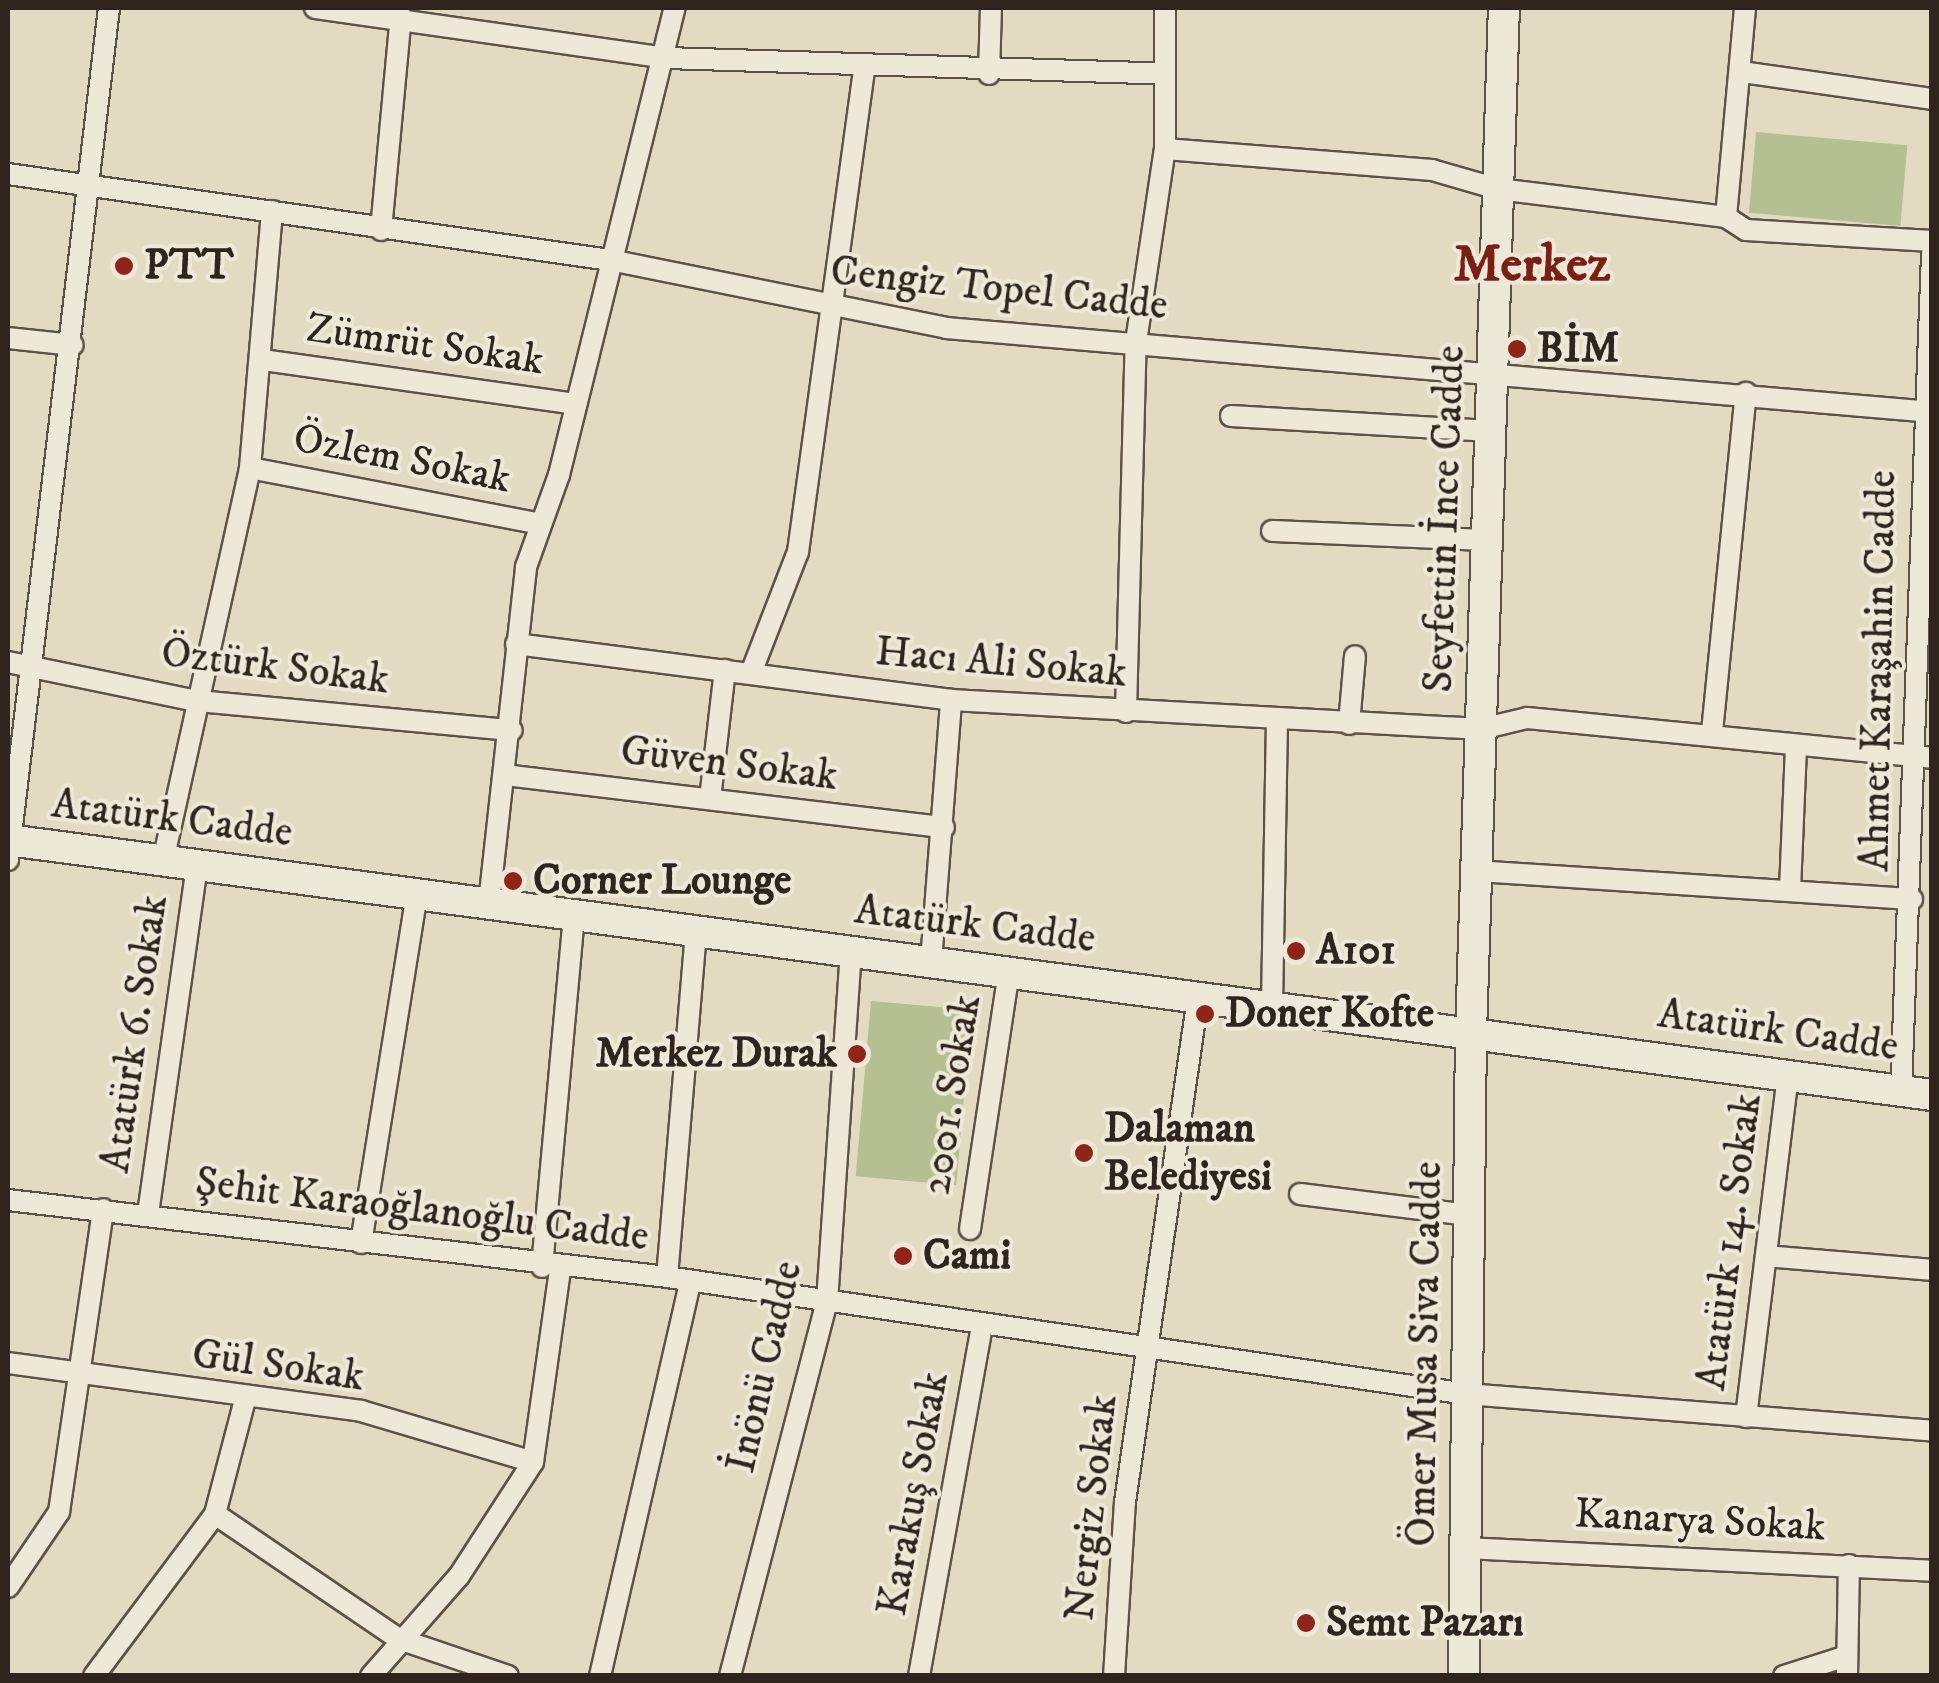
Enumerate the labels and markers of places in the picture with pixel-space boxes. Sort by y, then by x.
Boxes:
place label: PTT [144,241,234,291]
marker: PTT [113,255,135,277]
place label: BİM [1537,324,1619,374]
marker: BİM [1506,338,1528,360]
place label: Corner Lounge [533,856,791,906]
marker: Corner Lounge [502,870,524,892]
place label: A101 [1316,926,1396,976]
marker: A101 [1285,940,1307,962]
place label: Doner Kofte [1225,989,1434,1039]
marker: Doner Kofte [1194,1003,1216,1025]
place label: Merkez Durak [595,1029,837,1079]
marker: Merkez Durak [846,1043,868,1065]
place label: Dalaman Belediyesi [1104,1104,1272,1202]
marker: Dalaman Belediyesi [1073,1142,1095,1164]
place label: Cami [923,1231,1011,1281]
marker: Cami [892,1245,914,1267]
place label: Semt Pazarı [1326,1598,1524,1648]
marker: Semt Pazarı [1295,1612,1317,1634]

